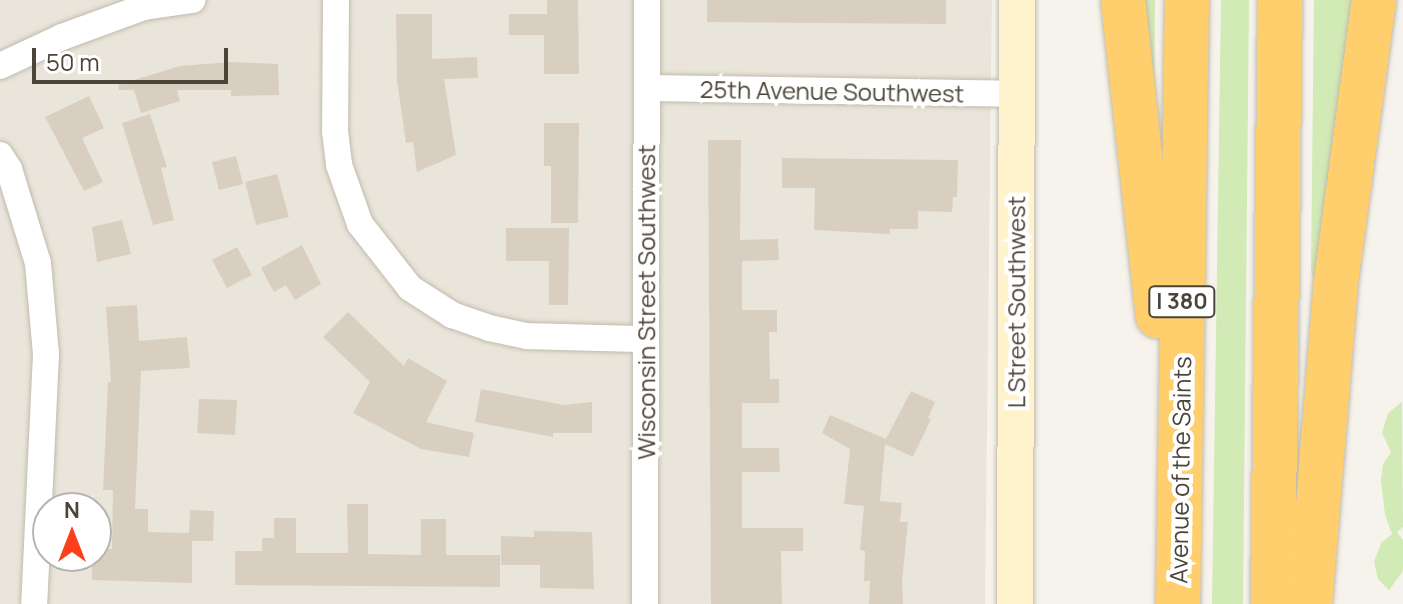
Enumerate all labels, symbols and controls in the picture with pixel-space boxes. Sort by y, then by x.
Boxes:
scale bar [36,32,232,82]
text: 50 m [46,45,100,78]
street label: 25th Avenue Southwest [700,74,964,108]
street label: Wisconsin Street Southwest [632,144,660,460]
street label: L Street Southwest [1002,195,1030,409]
road number: I 380 [1148,284,1216,320]
street label: Avenue of the Saints [1164,356,1196,584]
north arrow [32,492,112,572]
text: N [64,495,80,525]

